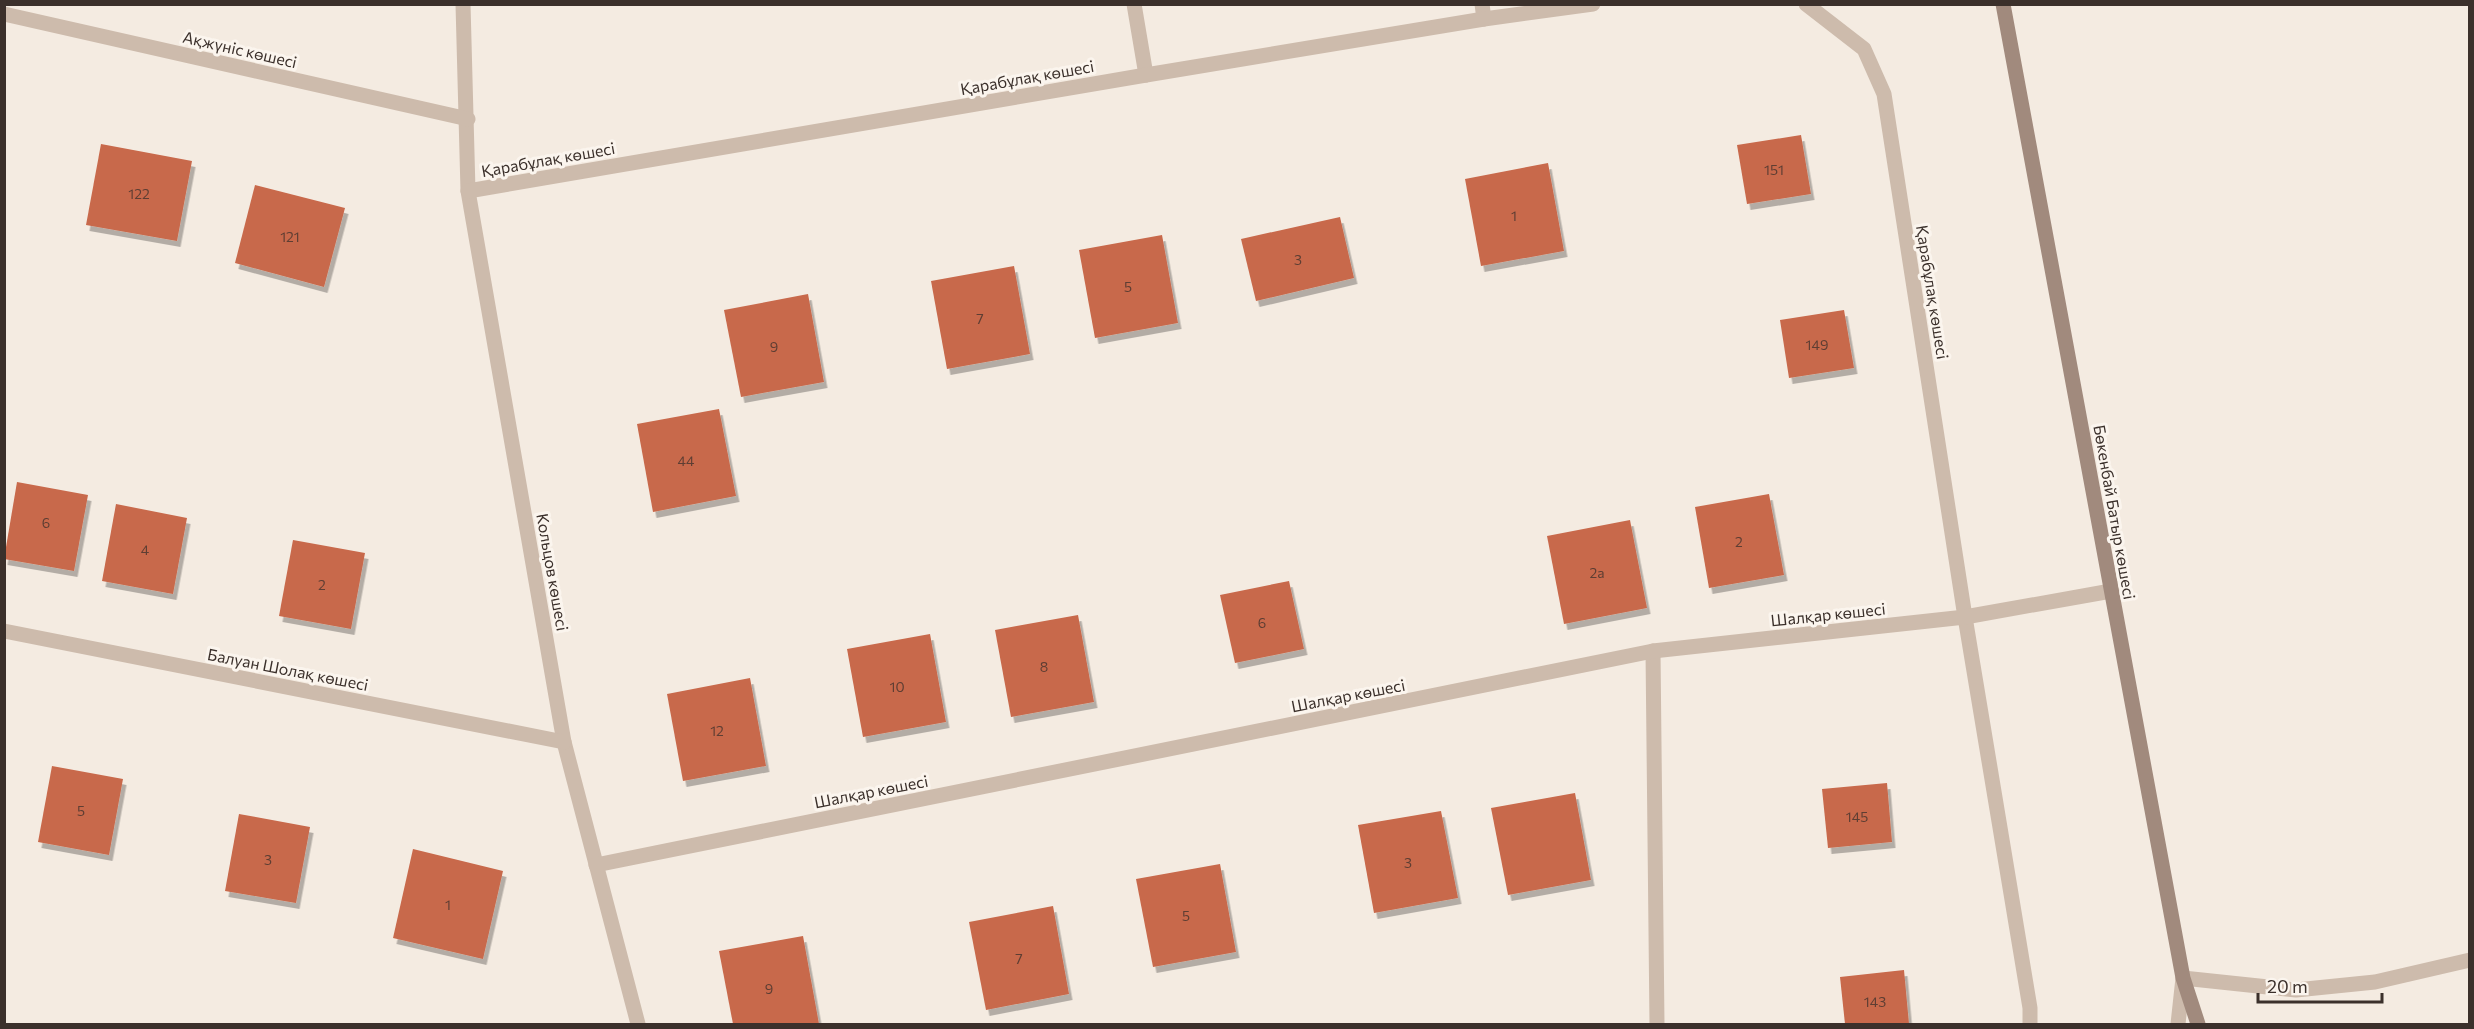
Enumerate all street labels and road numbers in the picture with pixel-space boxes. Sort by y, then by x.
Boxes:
street label: Ақжүніс көшесі [181,27,299,71]
street label: Қарабұлақ көшесі [959,56,1095,98]
street label: Қарабұлақ көшесі [480,138,616,180]
street label: Қарабұлақ көшесі [1913,224,1953,360]
street label: Бөкенбай Батыр көшесі [2090,423,2140,601]
street label: Кольцов көшесі [533,512,573,632]
street label: Шалқар көшесі [1770,599,1886,629]
street label: Балуан Шолақ көшесі [206,644,370,694]
street label: Шалқар көшесі [1290,675,1406,715]
street label: Шалқар көшесі [813,771,929,811]

